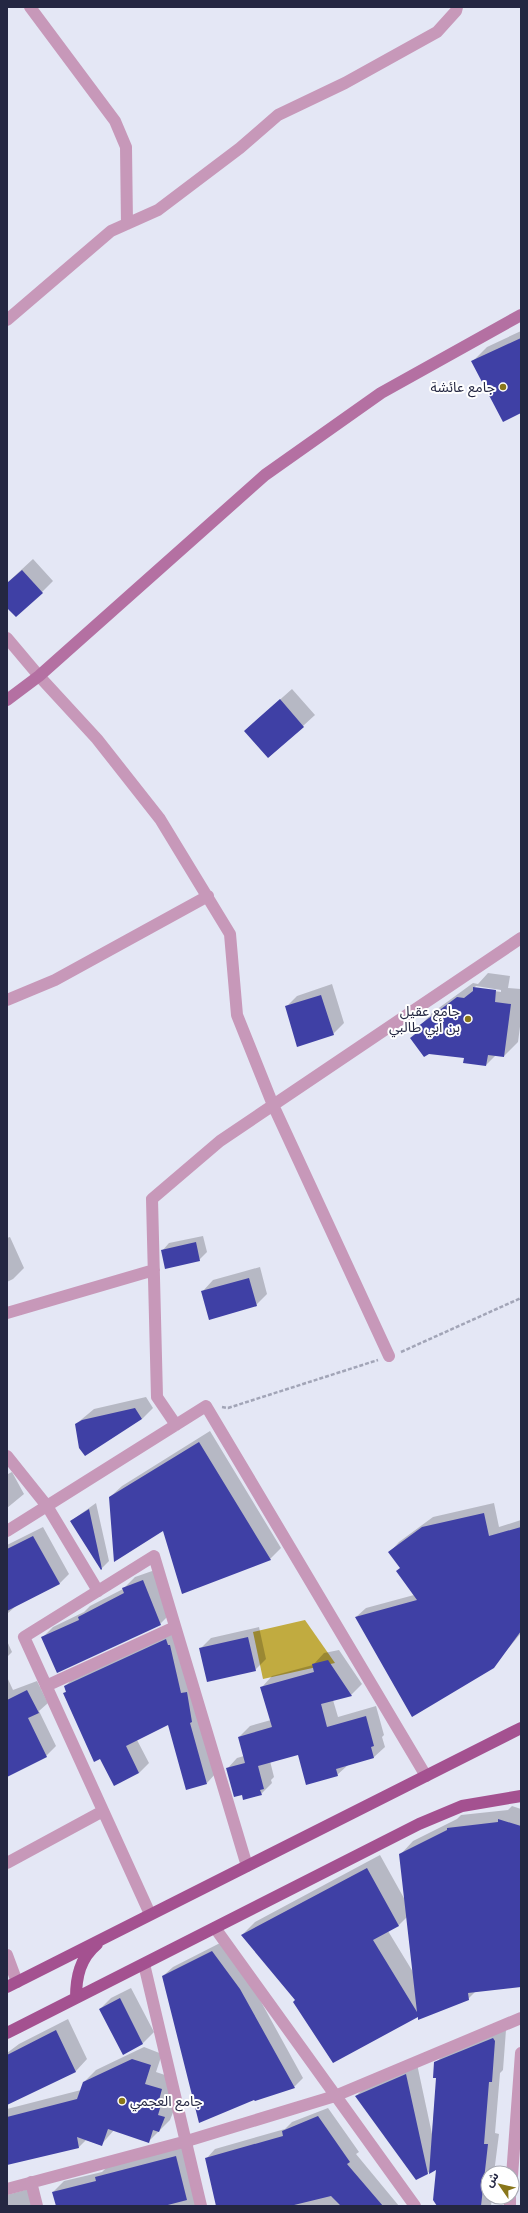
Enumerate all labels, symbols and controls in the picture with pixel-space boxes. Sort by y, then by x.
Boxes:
place label: جامع عائشة [431,378,495,398]
marker: جامع عائشة [498,382,508,392]
place label: جامع عقيل بن أبي طالبي [389,1002,460,1038]
marker: جامع عقيل بن أبي طالبي [463,1014,473,1024]
place label: جامع العجمي [130,2092,202,2112]
marker: جامع العجمي [117,2096,127,2106]
north arrow [480,2165,520,2205]
text: ش [482,2169,502,2190]

